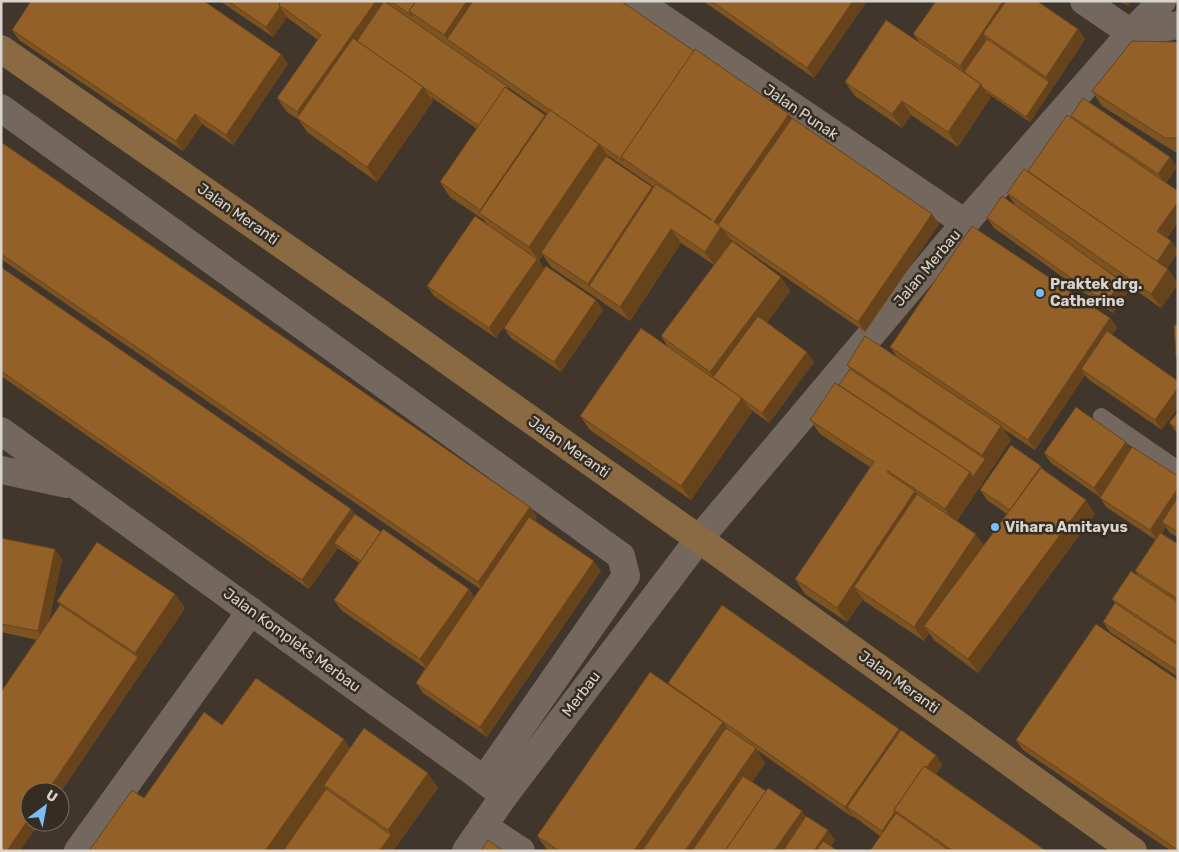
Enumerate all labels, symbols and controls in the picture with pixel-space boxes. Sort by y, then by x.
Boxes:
street label: Jalan Punak [760,80,842,144]
street label: Jalan Meranti [194,179,282,249]
street label: Jalan Merbau [890,226,964,310]
place label: Praktek drg. Catherine [1050,275,1142,310]
marker: Praktek drg. Catherine [1034,287,1046,299]
street label: Jalan Meranti [525,412,613,482]
place label: Vihara Amitayus [1005,518,1128,536]
marker: Vihara Amitayus [989,521,1001,533]
street label: Jalan Kompleks Merbau [220,584,364,696]
street label: Jalan Meranti [855,647,943,717]
street label: Merbau [558,668,604,720]
north arrow [20,782,70,832]
text: U [43,786,60,806]

